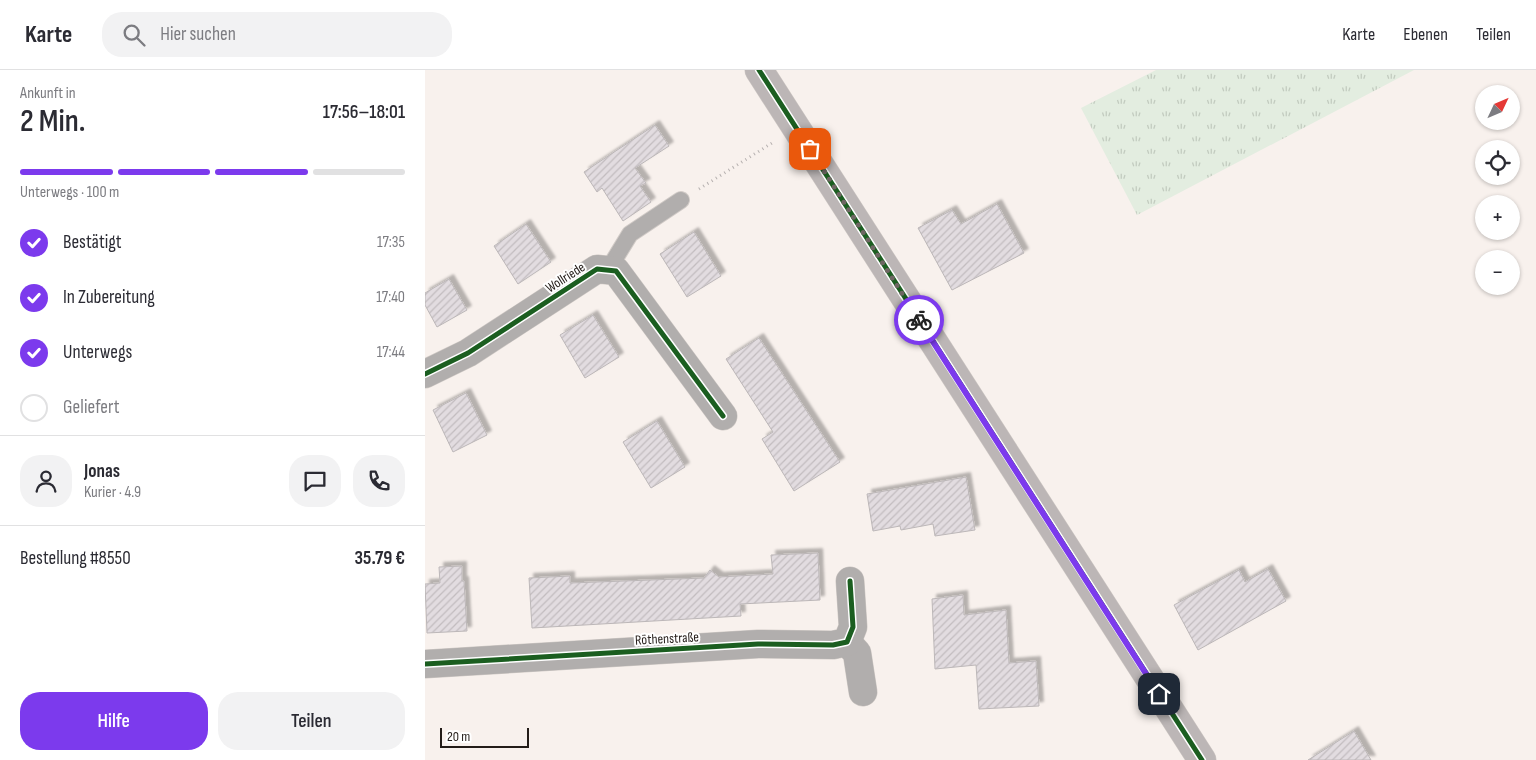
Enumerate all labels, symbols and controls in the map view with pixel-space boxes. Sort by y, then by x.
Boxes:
search box [102,12,452,57]
text: Karte [25,20,72,49]
icon: search [120,21,148,49]
text: Hier suchen [160,23,236,46]
text: Karte [1342,24,1375,45]
text: Ebenen [1403,24,1448,45]
text: Teilen [1476,24,1511,45]
text: Ankunft in [20,84,76,103]
north arrow [1475,85,1520,130]
map controls [1475,85,1520,295]
text: 17:56–18:01 [323,101,405,124]
text: 2 Min. [20,102,85,141]
pin [789,128,831,170]
icon: bag [796,135,824,163]
button: locate [1475,140,1520,185]
text: Unterwegs · 100 m [20,183,119,202]
button: + [1475,195,1520,240]
icon: check [20,229,48,257]
text: Bestätigt [63,231,122,254]
text: 17:35 [377,233,405,252]
button: − [1475,250,1520,295]
street label: Wollriede [542,258,588,296]
icon: check [20,284,48,312]
text: In Zubereitung [63,286,155,309]
text: 17:40 [376,288,405,307]
courier [894,295,944,345]
icon: bike [905,306,933,334]
icon: check [20,339,48,367]
text: Unterwegs [63,341,132,364]
text: 17:44 [377,343,405,362]
text: Geliefert [63,396,119,419]
button: person [20,455,72,507]
button: chat [289,455,341,507]
button: phone [353,455,405,507]
text: Jonas [84,460,120,483]
text: Kurier · 4.9 [84,483,141,502]
text: Bestellung #8550 [20,547,131,570]
text: 35.79 € [355,547,405,570]
street label: Röthenstraße [635,628,699,649]
pin [1138,673,1180,715]
icon: home [1145,680,1173,708]
button: Hilfe [20,692,208,750]
button: Teilen [218,692,405,750]
scale bar [440,725,529,748]
text: 20 m [447,728,470,745]

